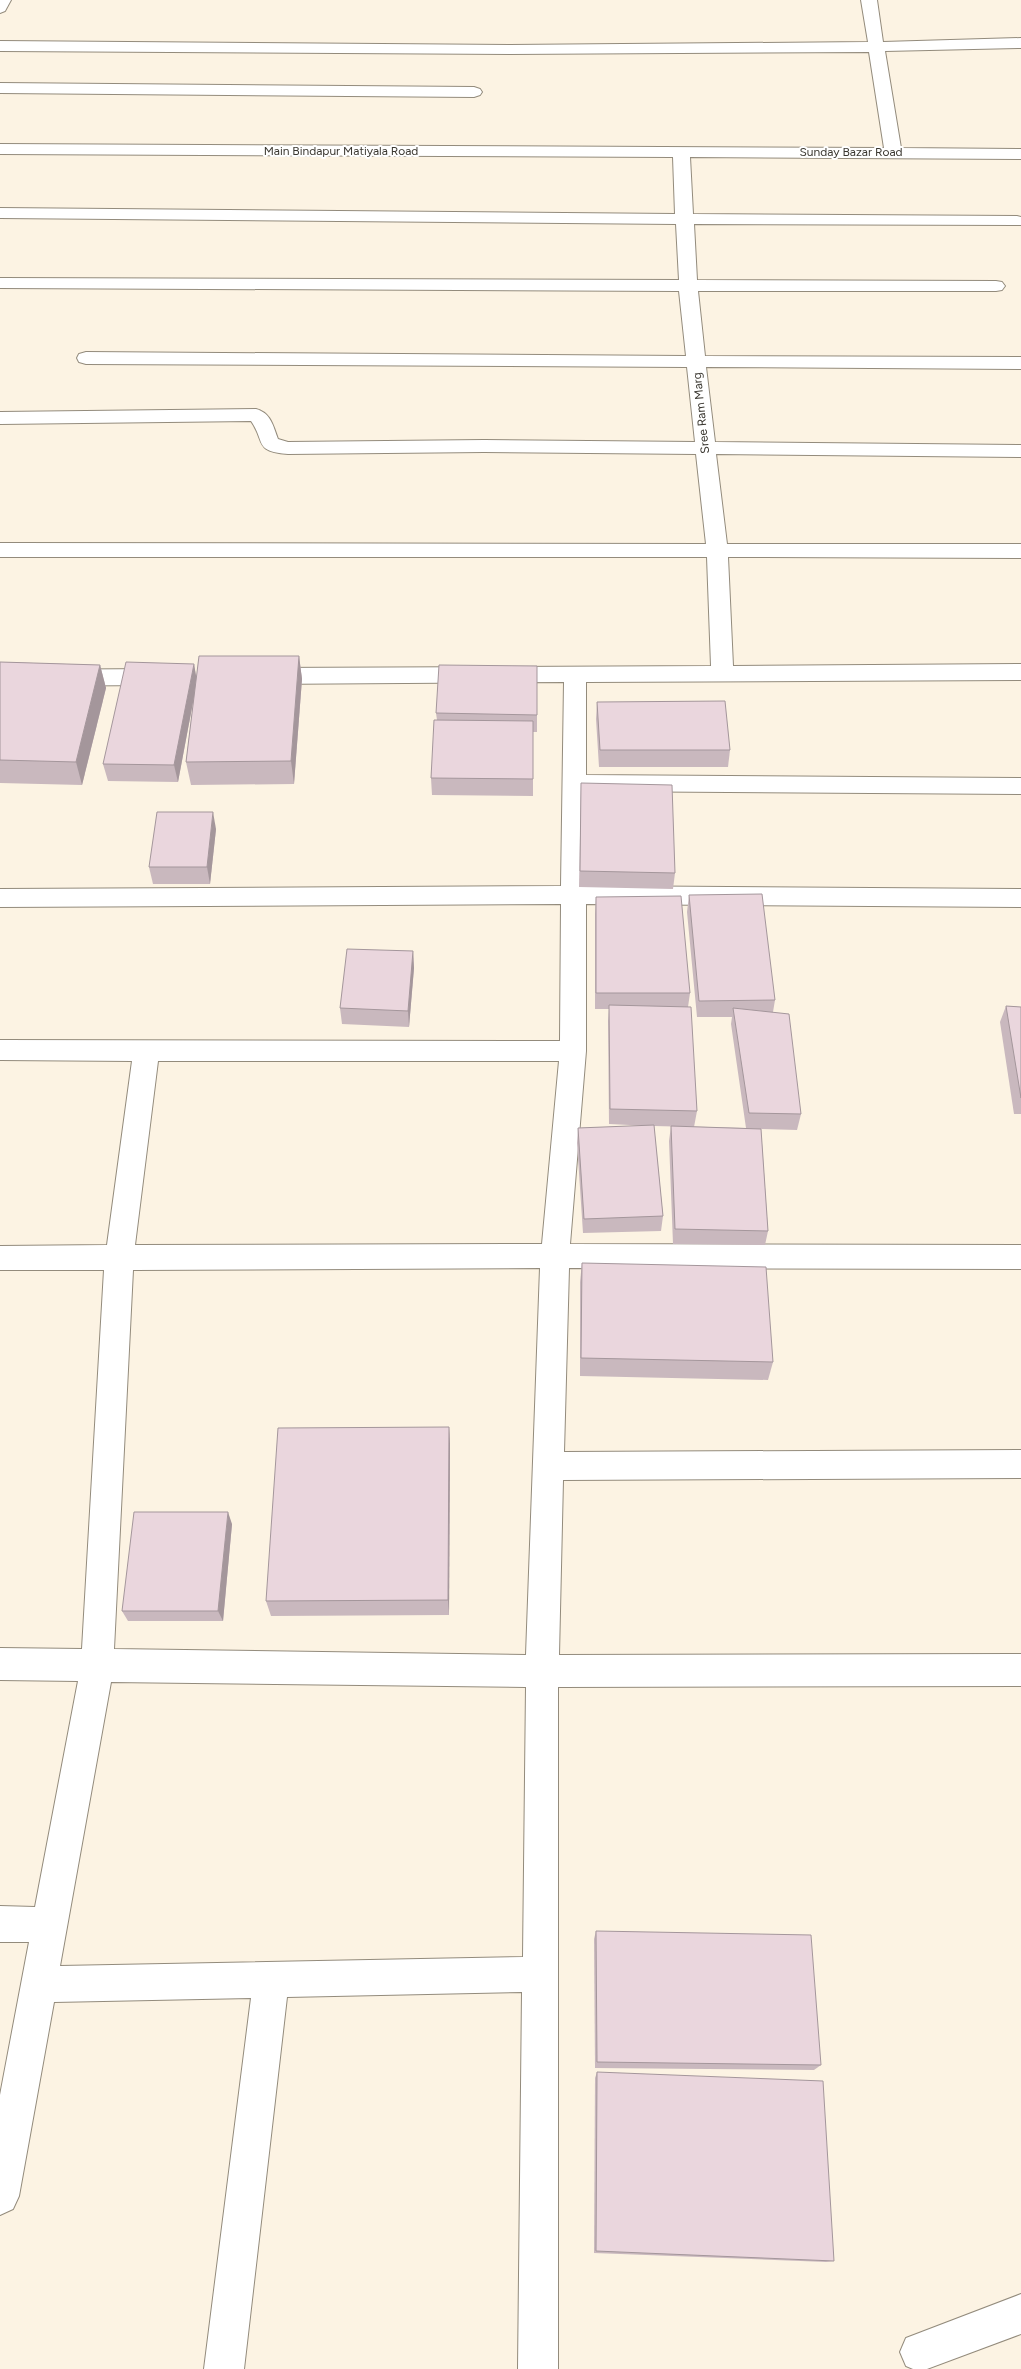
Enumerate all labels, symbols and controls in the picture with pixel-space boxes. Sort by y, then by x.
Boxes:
street label: Main Bindapur Matiyala Road [264,144,418,158]
street label: Sunday Bazar Road [799,145,903,159]
street label: Sree Ram Marg [690,372,712,454]

